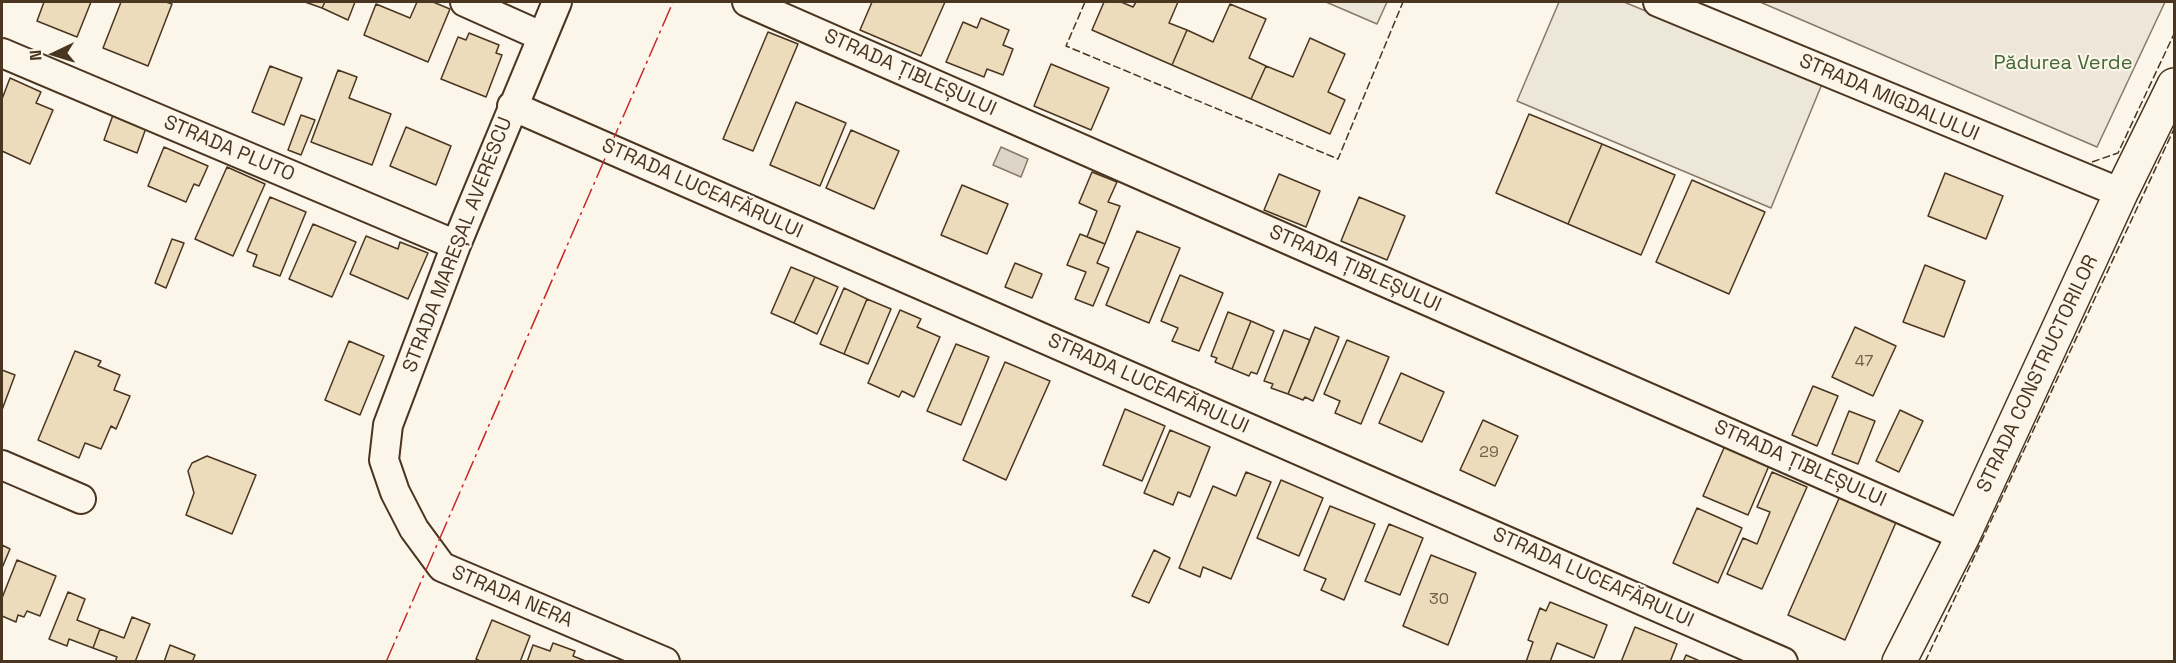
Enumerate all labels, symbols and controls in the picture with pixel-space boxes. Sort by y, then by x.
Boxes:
north arrow [24,24,84,84]
street label: STRADA ȚIBLEȘULUI [820,24,1000,122]
text: N [25,49,46,61]
street label: STRADA MIGDALULUI [1795,49,1983,147]
park label: Pădurea Verde [1993,52,2133,76]
street label: STRADA PLUTO [160,111,298,187]
street label: STRADA MAREȘAL AVERESCU [398,114,518,376]
street label: STRADA LUCEAFĂRULUI [598,134,806,244]
street label: STRADA ȚIBLEȘULUI [1265,220,1445,318]
street label: STRADA CONSTRUCTORILOR [1972,251,2104,497]
street label: STRADA LUCEAFĂRULUI [1044,329,1252,439]
house number: 47 [1855,352,1873,372]
street label: STRADA ȚIBLEȘULUI [1710,415,1890,513]
house number: 29 [1479,443,1499,463]
street label: STRADA LUCEAFĂRULUI [1489,523,1697,633]
street label: STRADA NERA [448,561,576,633]
house number: 30 [1429,590,1449,610]

